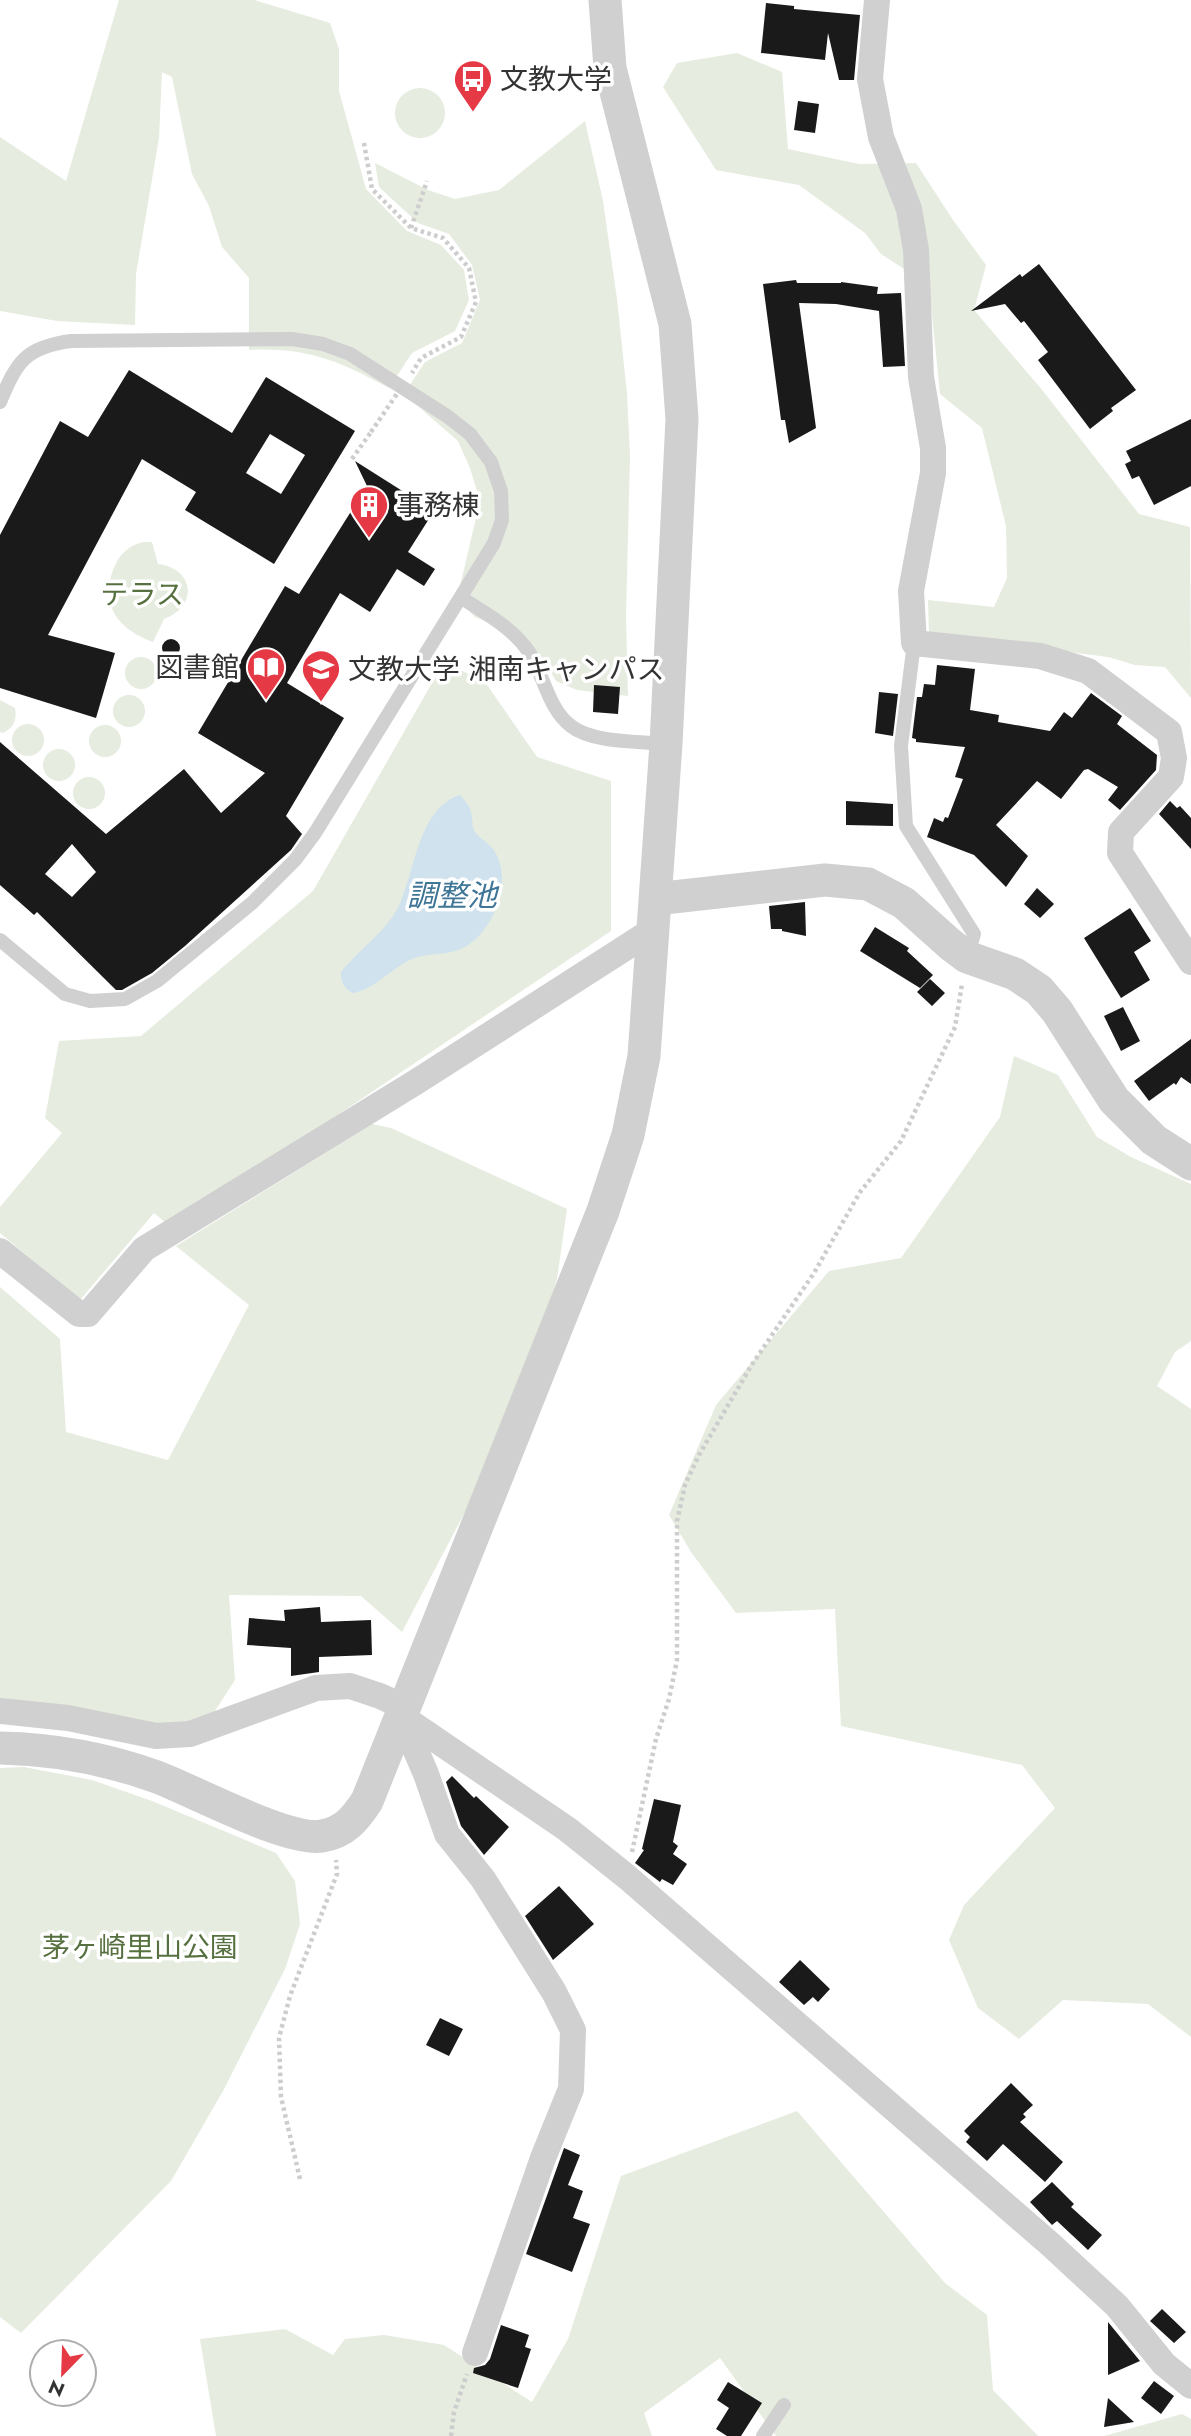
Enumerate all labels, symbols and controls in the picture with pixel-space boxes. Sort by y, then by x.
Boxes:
bus stop icon: 文教大学 [452,58,494,113]
place label: 文教大学 [500,59,612,100]
building icon: 事務棟 [348,484,390,539]
place label: 事務棟 [396,485,480,526]
park label: テラス [100,574,184,615]
library icon: 図書館 [245,646,287,701]
place label: 図書館 [155,647,239,688]
school or university icon: 文教大学 湘南キャンパス [300,648,342,703]
place label: 文教大学 湘南キャンパス [348,649,664,690]
water label: 調整池 [407,874,500,917]
park label: 茅ヶ崎里山公園 [42,1927,238,1968]
north arrow [28,2338,98,2408]
text: N [44,2373,69,2404]

